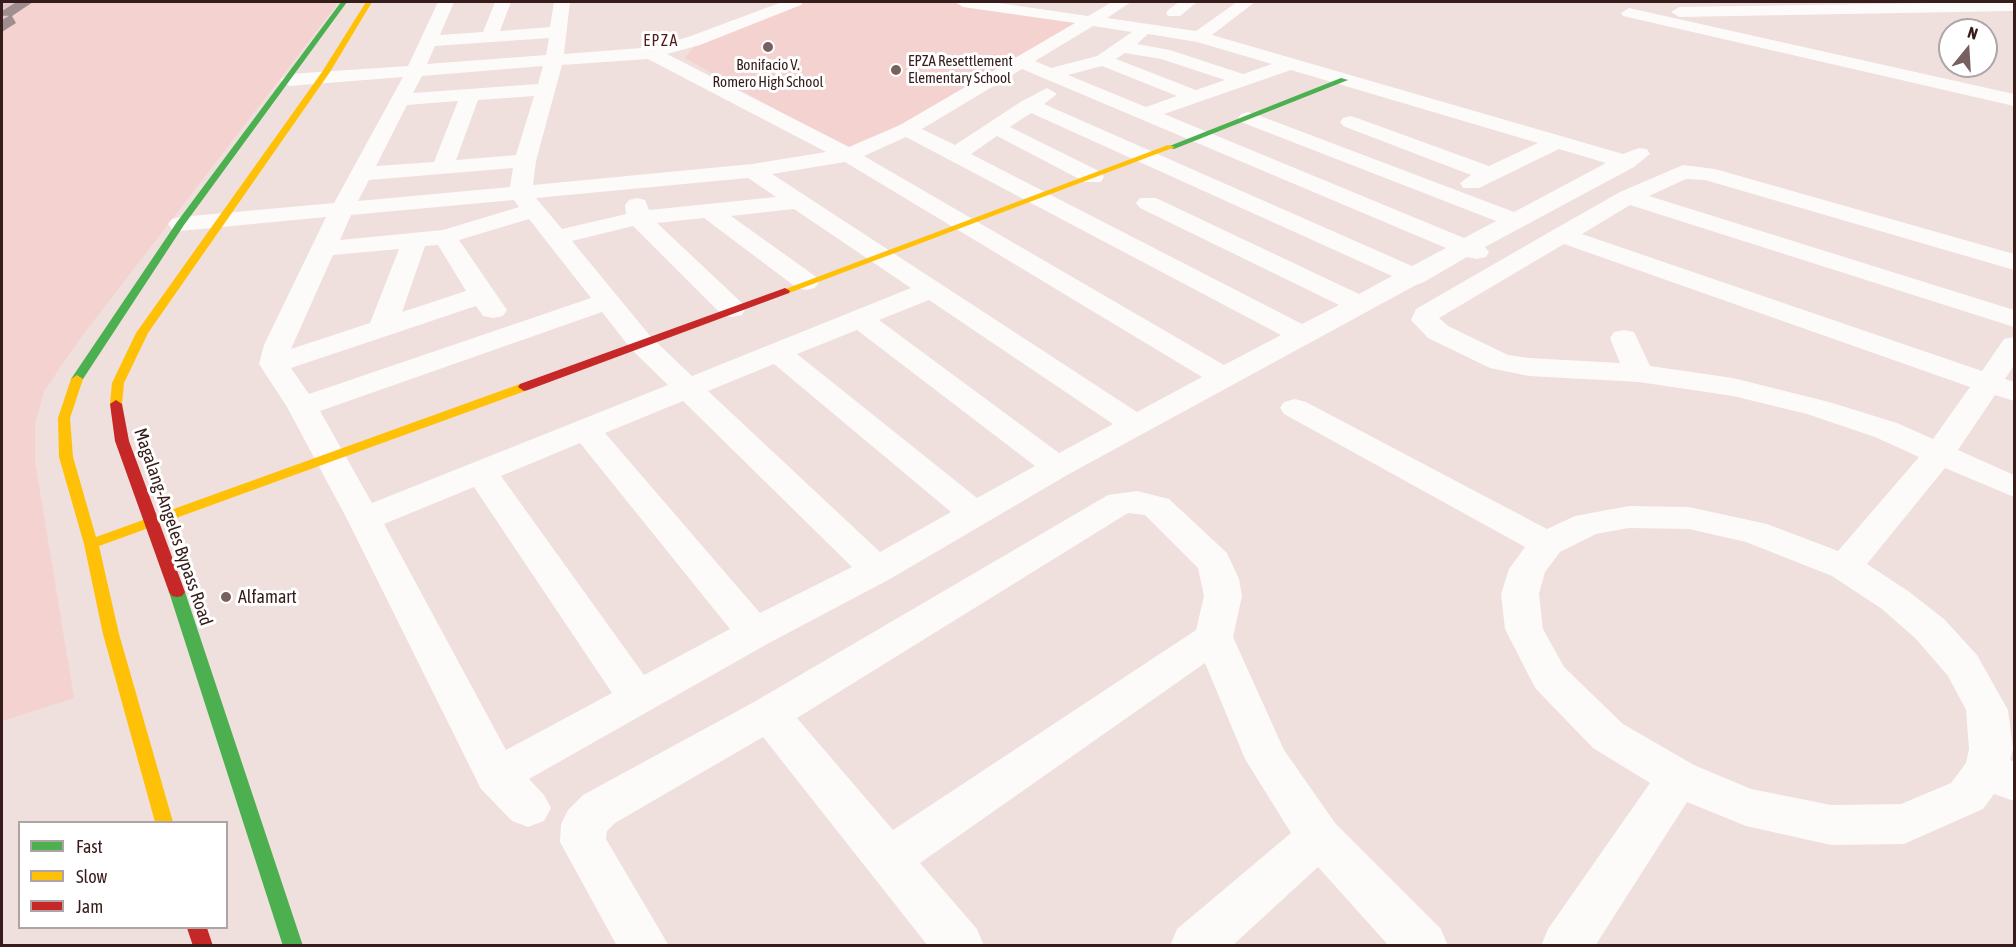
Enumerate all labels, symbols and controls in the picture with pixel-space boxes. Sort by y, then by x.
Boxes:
north arrow [1938,18,1998,78]
text: N [1966,23,1980,43]
district label: EPZA [643,31,679,51]
marker: Bonifacio V. Romero High School [761,40,775,54]
place label: EPZA Resettlement Elementary School [908,52,1013,87]
place label: Bonifacio V. Romero High School [713,56,823,91]
marker: EPZA Resettlement Elementary School [889,63,903,77]
street label: Magalang-Angeles Bypass Road [129,425,217,629]
place label: Alfamart [238,586,297,608]
marker: Alfamart [219,590,233,604]
legend [18,821,228,929]
text: Fast [76,836,103,857]
text: Slow [76,866,107,887]
text: Jam [76,896,103,917]

